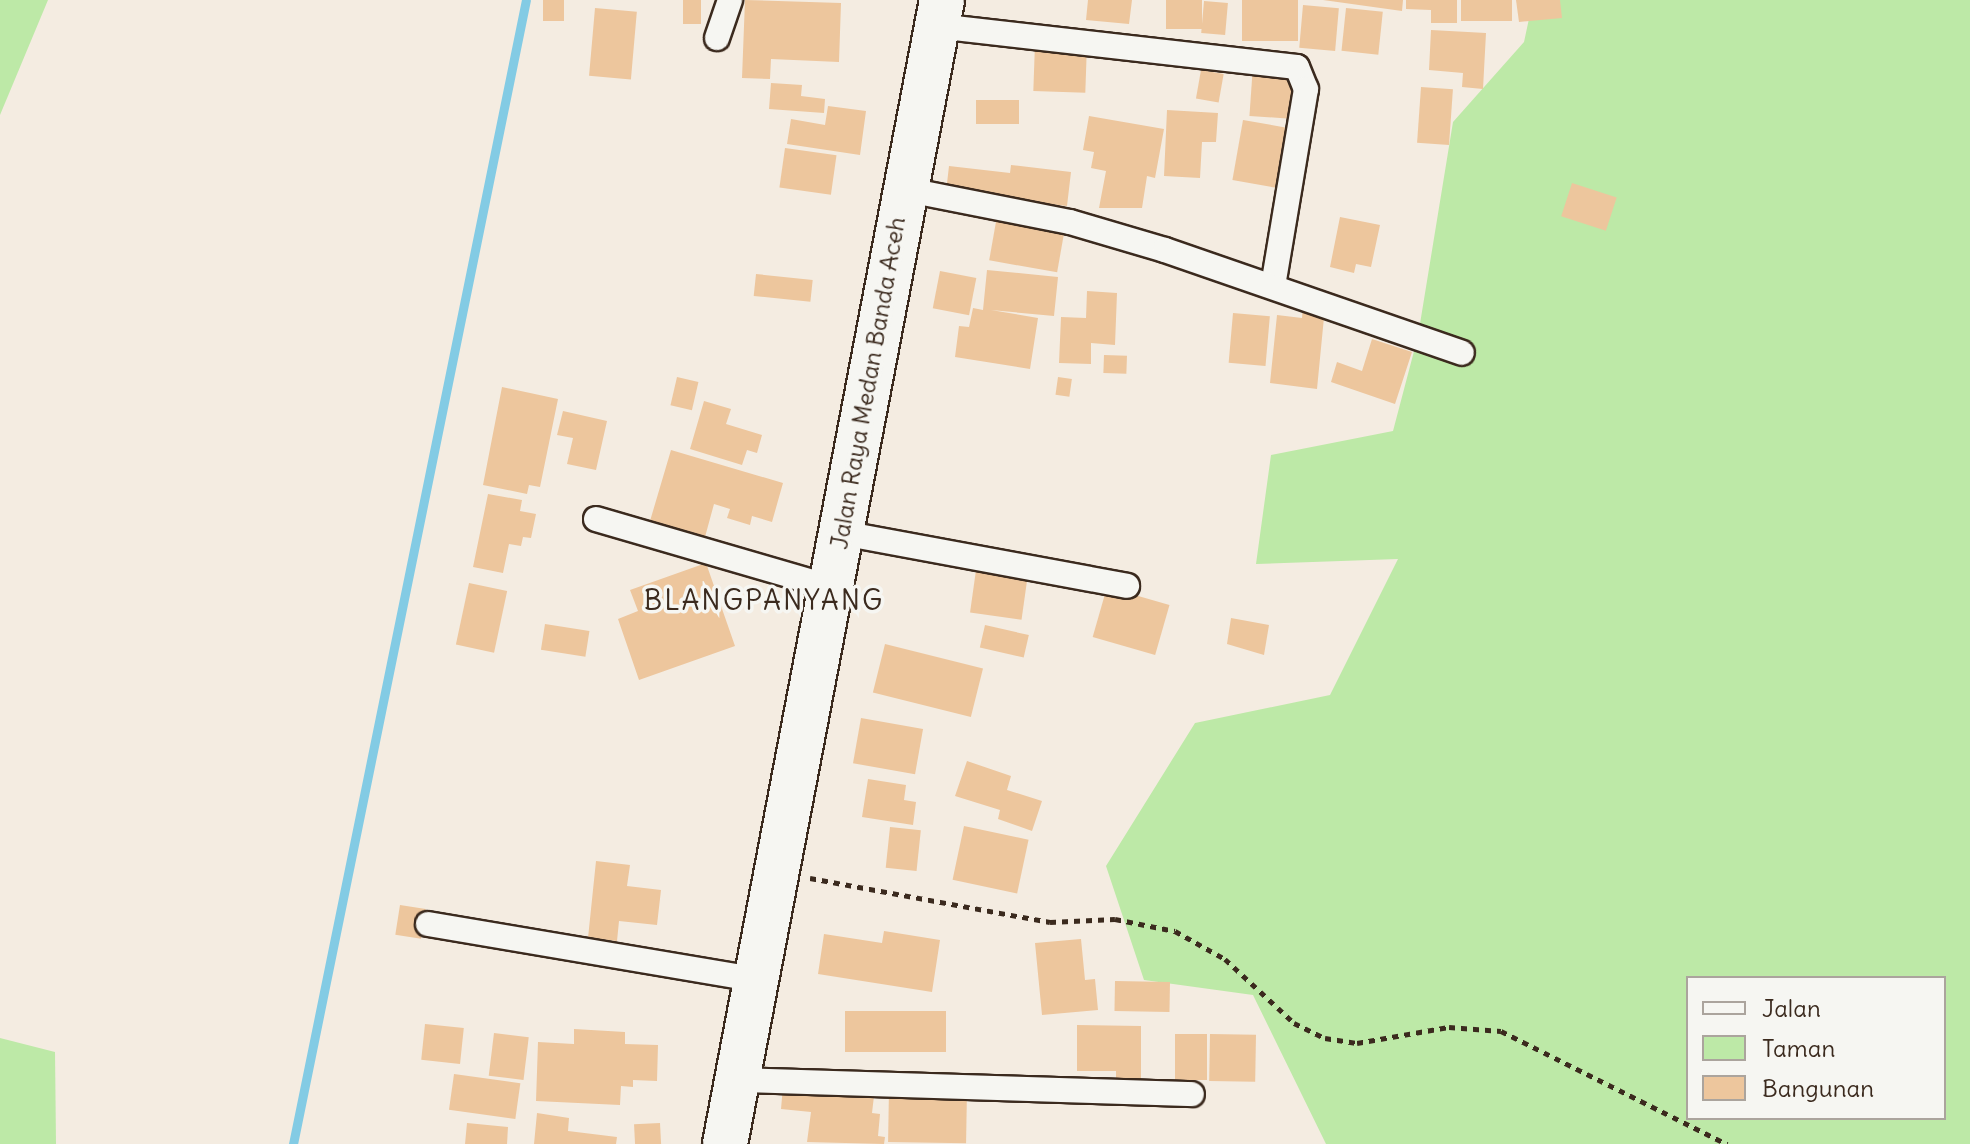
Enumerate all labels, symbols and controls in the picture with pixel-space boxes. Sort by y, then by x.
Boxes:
street label: Jalan Raya Medan Banda Aceh [825,215,911,551]
district label: BLANGPANYANG [644,583,884,617]
legend [1686,976,1946,1120]
text: Jalan [1762,993,1821,1023]
text: Taman [1762,1033,1835,1063]
text: Bangunan [1762,1073,1874,1103]

